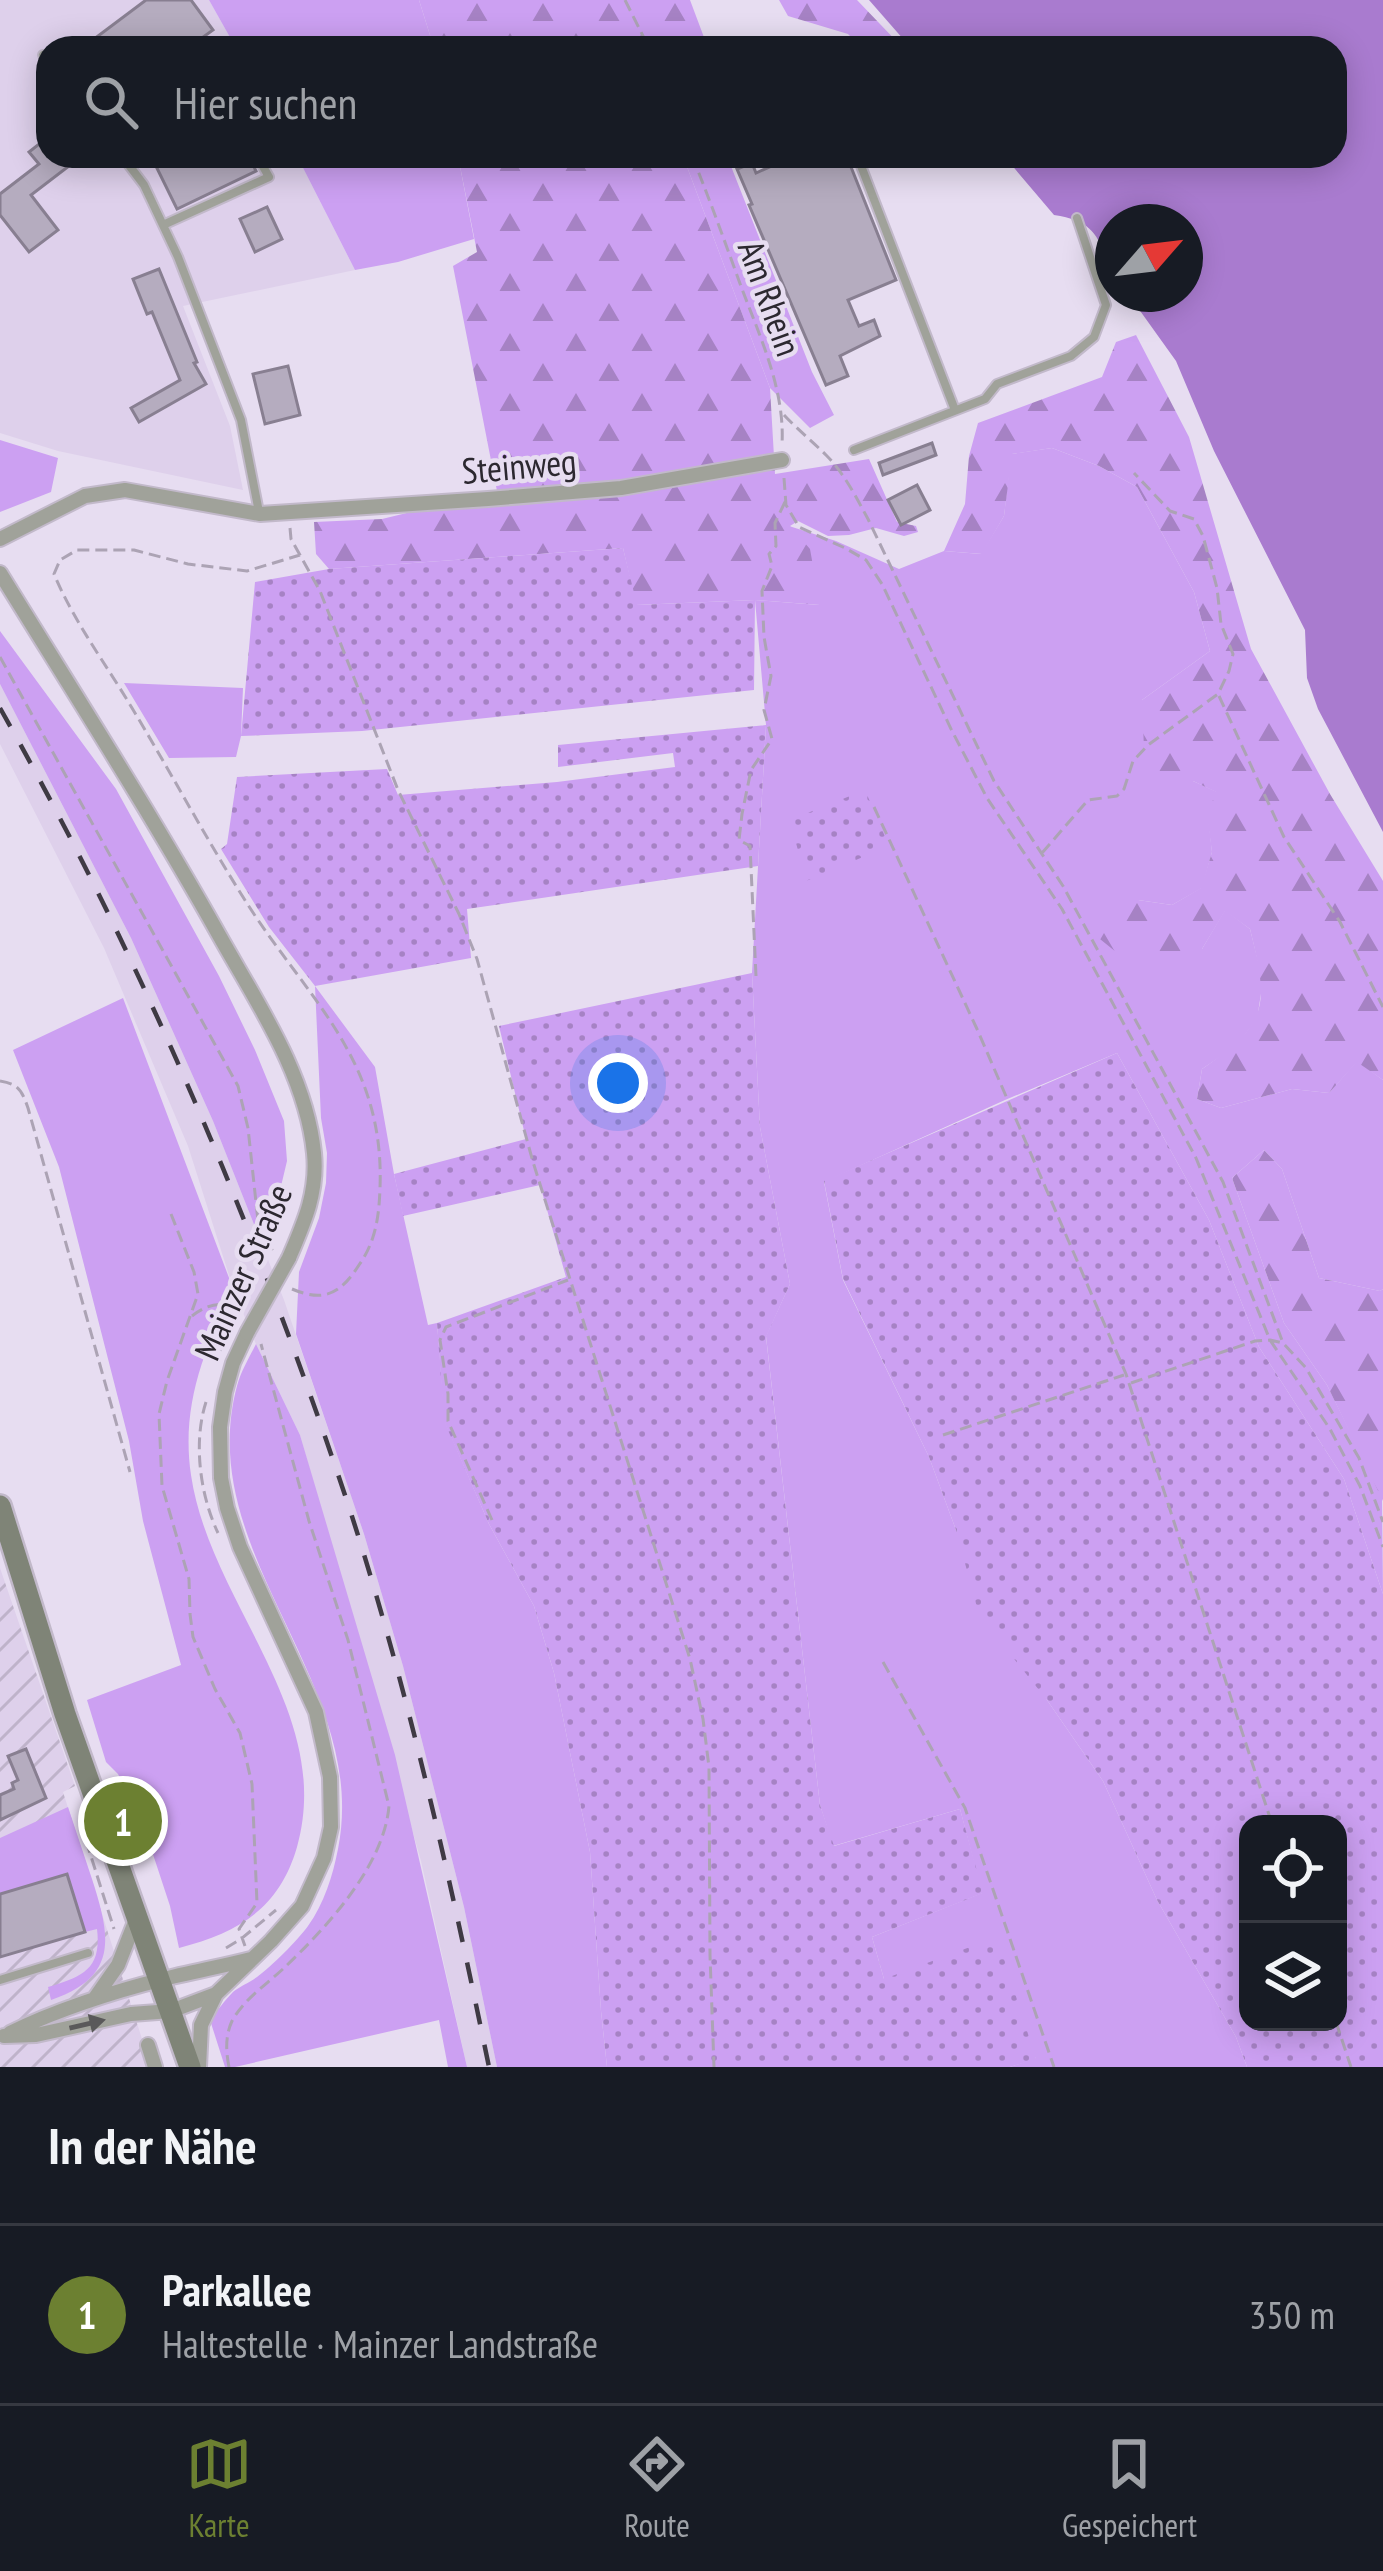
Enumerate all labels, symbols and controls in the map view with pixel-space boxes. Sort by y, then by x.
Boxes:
search box [36,36,1347,168]
icon: search [78,69,144,135]
text: Hier suchen [174,73,357,131]
north arrow [1095,204,1203,312]
street label: Am Rhein [728,234,813,362]
street label: Steinweg [460,437,578,494]
your location [588,1053,648,1113]
street label: Mainzer Straße [183,1176,302,1367]
pin: 1 [84,1776,162,1866]
map controls [1239,1815,1347,2031]
button: locate [1239,1815,1347,1923]
button: layers [1239,1923,1347,2031]
one-way arrow [69,2014,106,2033]
text: In der Nähe [48,2112,257,2178]
text: Parkallee [162,2260,312,2318]
text: 1 [78,2289,96,2340]
text: 350 m [1249,2289,1335,2340]
text: Haltestelle · Mainzer Landstraße [162,2318,598,2369]
tab: Karte [186,2431,252,2546]
tab: Route [624,2431,690,2546]
tab: Gespeichert [1062,2431,1197,2546]

